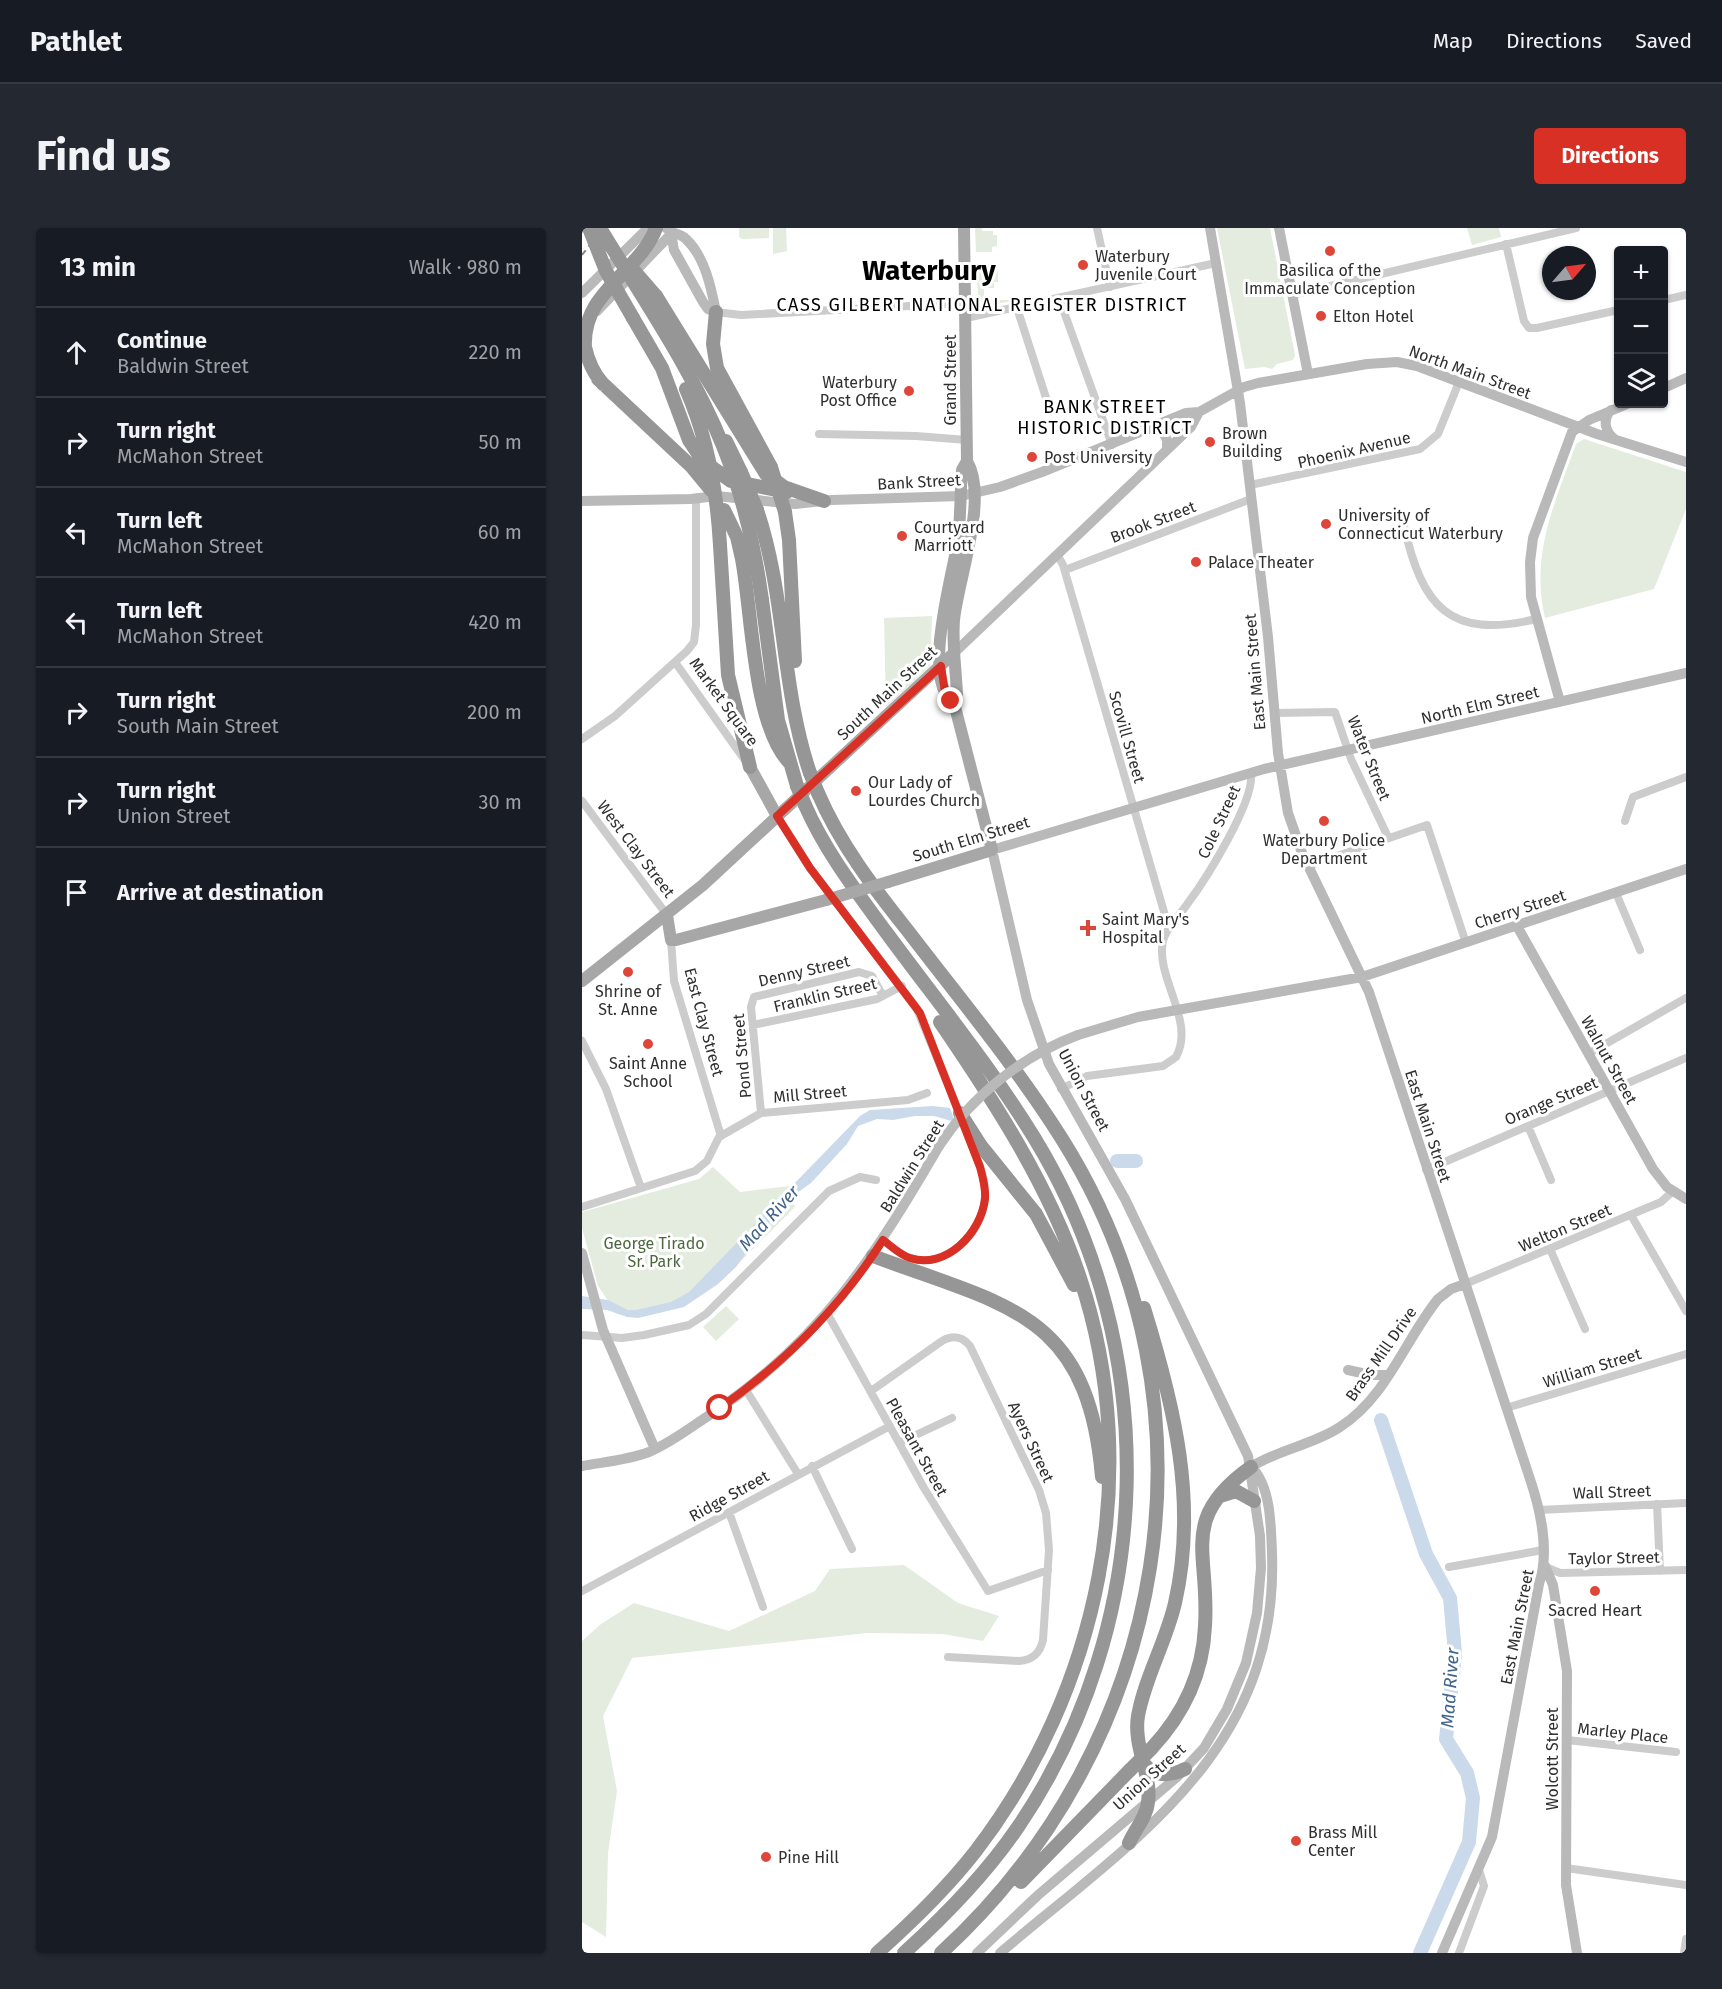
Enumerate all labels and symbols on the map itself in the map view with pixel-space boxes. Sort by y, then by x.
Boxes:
marker: Basilica of the Immaculate Conception [1323,244,1337,258]
north arrow [1542,246,1596,300]
place label: Waterbury Juvenile Court [1095,247,1197,284]
district label: Waterbury [862,254,996,287]
marker: Waterbury Juvenile Court [1076,258,1090,272]
place label: Basilica of the Immaculate Conception [1244,261,1416,298]
district label: CASS GILBERT NATIONAL REGISTER DISTRICT [776,294,1188,316]
place label: Elton Hotel [1333,307,1414,326]
marker: Elton Hotel [1314,309,1328,323]
street label: Grand Street [941,334,960,426]
street label: North Main Street [1406,341,1534,403]
place label: Waterbury Post Office [820,373,897,410]
marker: Waterbury Post Office [902,384,916,398]
district label: BANK STREET HISTORIC DISTRICT [1017,396,1193,439]
place label: Brown Building [1222,424,1283,461]
street label: Phoenix Avenue [1296,428,1412,472]
marker: Brown Building [1203,435,1217,449]
place label: Post University [1044,448,1152,467]
marker: Post University [1025,450,1039,464]
street label: Bank Street [877,470,961,494]
street label: Brook Street [1108,497,1199,547]
place label: University of Connecticut Waterbury [1338,506,1503,543]
marker: University of Connecticut Waterbury [1319,517,1333,531]
place label: Courtyard Marriott [914,518,985,555]
marker: Courtyard Marriott [895,529,909,543]
place label: Palace Theater [1208,553,1315,572]
marker: Palace Theater [1189,555,1203,569]
street label: East Main Street [1240,613,1270,731]
street label: South Main Street [833,642,941,744]
street label: Market Square [686,654,762,750]
street label: North Elm Street [1419,682,1541,728]
route end [937,687,963,713]
street label: Scovill Street [1105,689,1149,785]
street label: Water Street [1343,713,1395,803]
place label: Our Lady of Lourdes Church [868,773,980,810]
street label: Cole Street [1194,782,1244,862]
marker: Our Lady of Lourdes Church [849,784,863,798]
street label: West Clay Street [593,797,679,901]
street label: South Elm Street [910,812,1032,866]
marker: Waterbury Police Department [1317,814,1331,828]
place label: Waterbury Police Department [1263,831,1385,868]
street label: Cherry Street [1472,885,1568,933]
place label: Saint Mary's Hospital [1102,910,1189,947]
marker: Saint Mary's Hospital [1079,919,1097,937]
street label: Denny Street [756,951,852,991]
marker: Shrine of St. Anne [621,965,635,979]
street label: East Clay Street [680,966,728,1079]
street label: Franklin Street [772,974,879,1016]
place label: Shrine of St. Anne [595,982,663,1019]
street label: Walnut Street [1577,1012,1641,1108]
street label: Pond Street [729,1013,755,1099]
marker: Saint Anne School [641,1037,655,1051]
street label: Union Street [1054,1045,1114,1135]
place label: Saint Anne School [609,1054,687,1091]
street label: East Main Street [1401,1067,1455,1185]
street label: Orange Street [1502,1073,1601,1129]
street label: Mill Street [772,1081,848,1107]
street label: Baldwin Street [876,1116,948,1216]
water label: Mad River [734,1180,805,1255]
street label: Welton Street [1516,1200,1614,1256]
park label: George Tirado Sr. Park [603,1234,705,1271]
street label: Brass Mill Drive [1341,1303,1421,1405]
street label: William Street [1541,1344,1644,1392]
route start [706,1394,732,1420]
street label: Pleasant Street [882,1394,952,1500]
street label: Ayers Street [1004,1399,1058,1486]
street label: Ridge Street [686,1466,772,1526]
street label: Wall Street [1573,1481,1652,1503]
street label: Taylor Street [1568,1548,1660,1568]
street label: East Main Street [1497,1568,1538,1686]
marker: Sacred Heart [1588,1584,1602,1598]
place label: Sacred Heart [1548,1601,1642,1620]
water label: Mad River [1436,1646,1464,1729]
street label: Wolcott Street [1543,1707,1562,1810]
street label: Marley Place [1577,1719,1669,1747]
street label: Union Street [1109,1739,1189,1814]
place label: Brass Mill Center [1308,1823,1378,1860]
marker: Brass Mill Center [1289,1834,1303,1848]
place label: Pine Hill [778,1848,839,1867]
marker: Pine Hill [759,1850,773,1864]

